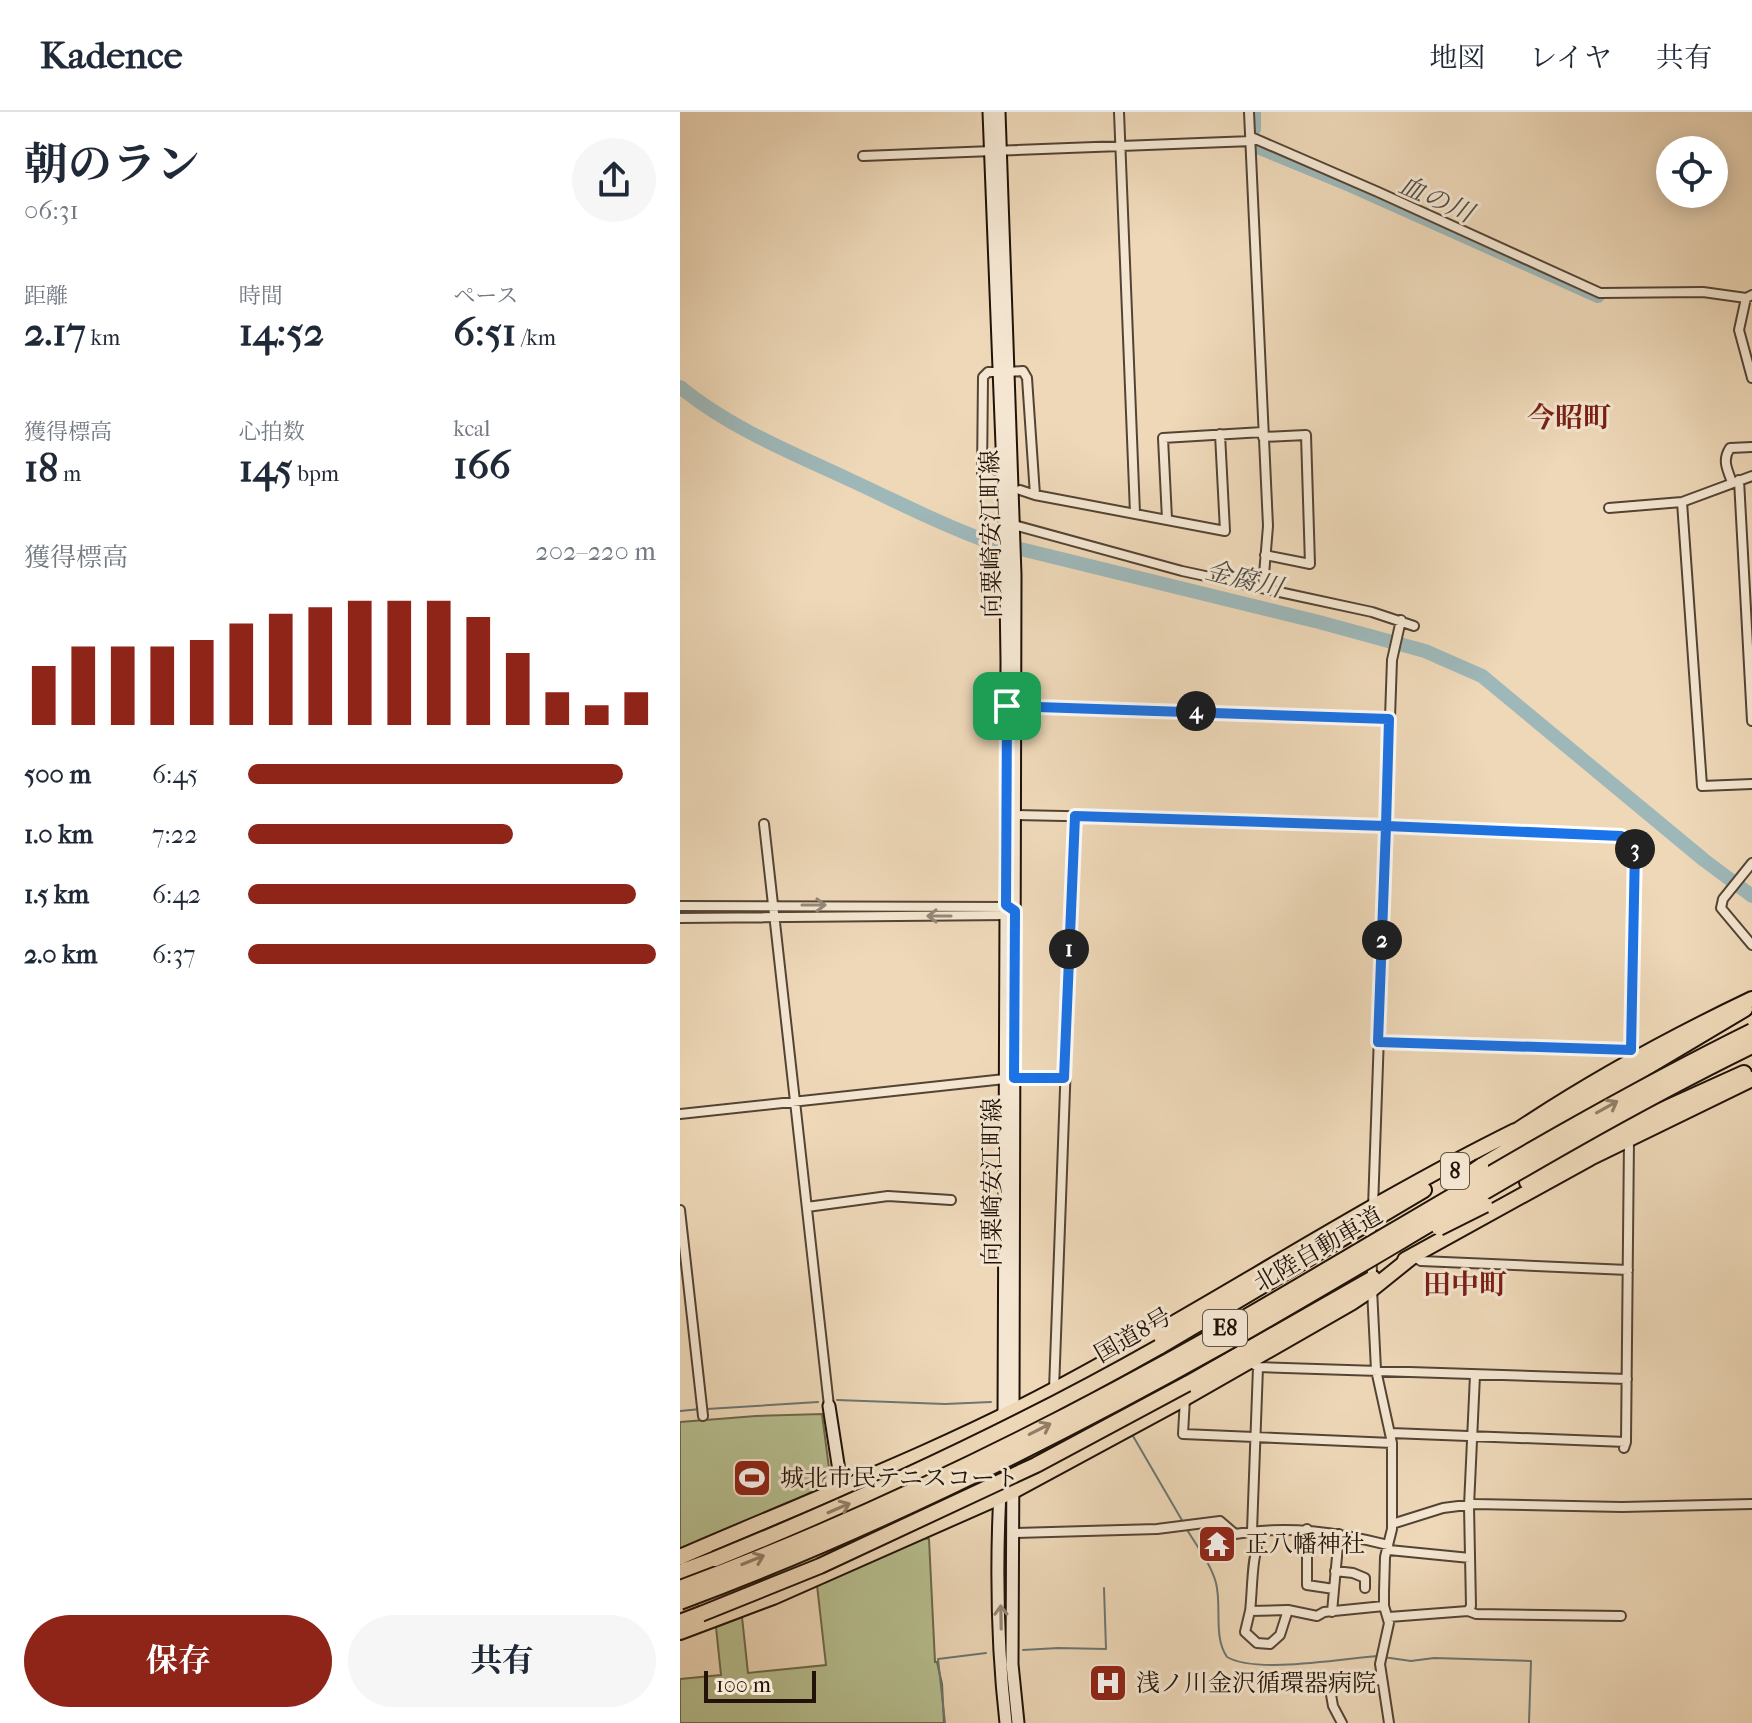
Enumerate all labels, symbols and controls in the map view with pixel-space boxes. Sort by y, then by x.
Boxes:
text: Kadence [40,33,183,78]
text: 地図 [1429,41,1485,74]
text: レイヤ [1529,41,1612,74]
text: 共有 [1656,41,1712,74]
map controls [1656,136,1728,208]
button: locate [1656,136,1728,208]
button: share [572,138,656,222]
text: 朝のラン [24,139,200,190]
water label: 血の川 [1394,169,1481,230]
text: 06:31 [24,195,79,226]
text: 距離 [24,283,68,309]
text: 時間 [239,283,283,309]
text: ペース [453,283,518,309]
text: 2.17 [24,309,86,355]
text: 14:52 [239,309,324,355]
text: 6:51 [453,309,516,355]
text: km [86,325,120,351]
text: /km [516,325,556,351]
district label: 今昭町 [1527,401,1611,434]
text: kcal [453,416,490,442]
text: 獲得標高 [24,419,112,445]
text: 心拍数 [239,419,305,445]
text: 166 [453,442,511,488]
text: 18 [24,445,58,491]
text: 145 [239,445,293,491]
street label: 向粟崎安江町線 [976,450,1006,618]
text: m [58,461,81,487]
text: bpm [293,461,339,487]
text: 202–220 m [535,536,656,567]
text: 獲得標高 [24,542,128,573]
water label: 金腐川 [1202,555,1288,604]
pin [973,672,1041,740]
icon: arrive [985,684,1029,728]
pin: 4 [1176,691,1216,731]
text: 4 [1190,698,1203,724]
text: 500 m [24,759,91,790]
text: 6:45 [152,759,198,790]
text: 1.0 km [24,819,93,850]
text: 7:22 [152,819,198,850]
pin: 3 [1615,829,1655,869]
text: 3 [1630,836,1640,862]
text: 1.5 km [24,879,89,910]
text: 6:42 [152,879,201,910]
one-way arrow [800,897,827,913]
one-way arrow [926,908,953,924]
pin: 2 [1362,920,1402,960]
text: 2 [1376,927,1388,953]
pin: 1 [1049,929,1089,969]
text: 1 [1065,936,1073,962]
text: 2.0 km [24,939,97,970]
text: 6:37 [152,939,196,970]
street label: 向粟崎安江町線 [978,1098,1006,1266]
one-way arrow [1595,1098,1618,1114]
road number: 8 [1441,1153,1469,1189]
street label: 北陸自動車道 [1249,1201,1387,1297]
district label: 田中町 [1423,1268,1507,1301]
street label: 国道8号 [1090,1302,1176,1368]
road number: E8 [1203,1310,1247,1346]
one-way arrow [1028,1421,1052,1436]
sports icon: 城北市民テニスコート [731,1457,773,1499]
place label: 城北市民テニスコート [780,1464,1019,1492]
one-way arrow [826,1500,851,1515]
temple icon: 正八幡神社 [1196,1523,1238,1565]
place label: 正八幡神社 [1245,1530,1365,1558]
one-way arrow [740,1552,765,1566]
one-way arrow [993,1604,1008,1631]
button: 保存 [24,1615,332,1707]
button: 共有 [348,1615,656,1707]
hospital icon: 浅ノ川金沢循環器病院 [1087,1662,1129,1704]
scale bar [704,1667,816,1703]
place label: 浅ノ川金沢循環器病院 [1136,1669,1376,1697]
text: 100 m [716,1672,771,1698]

